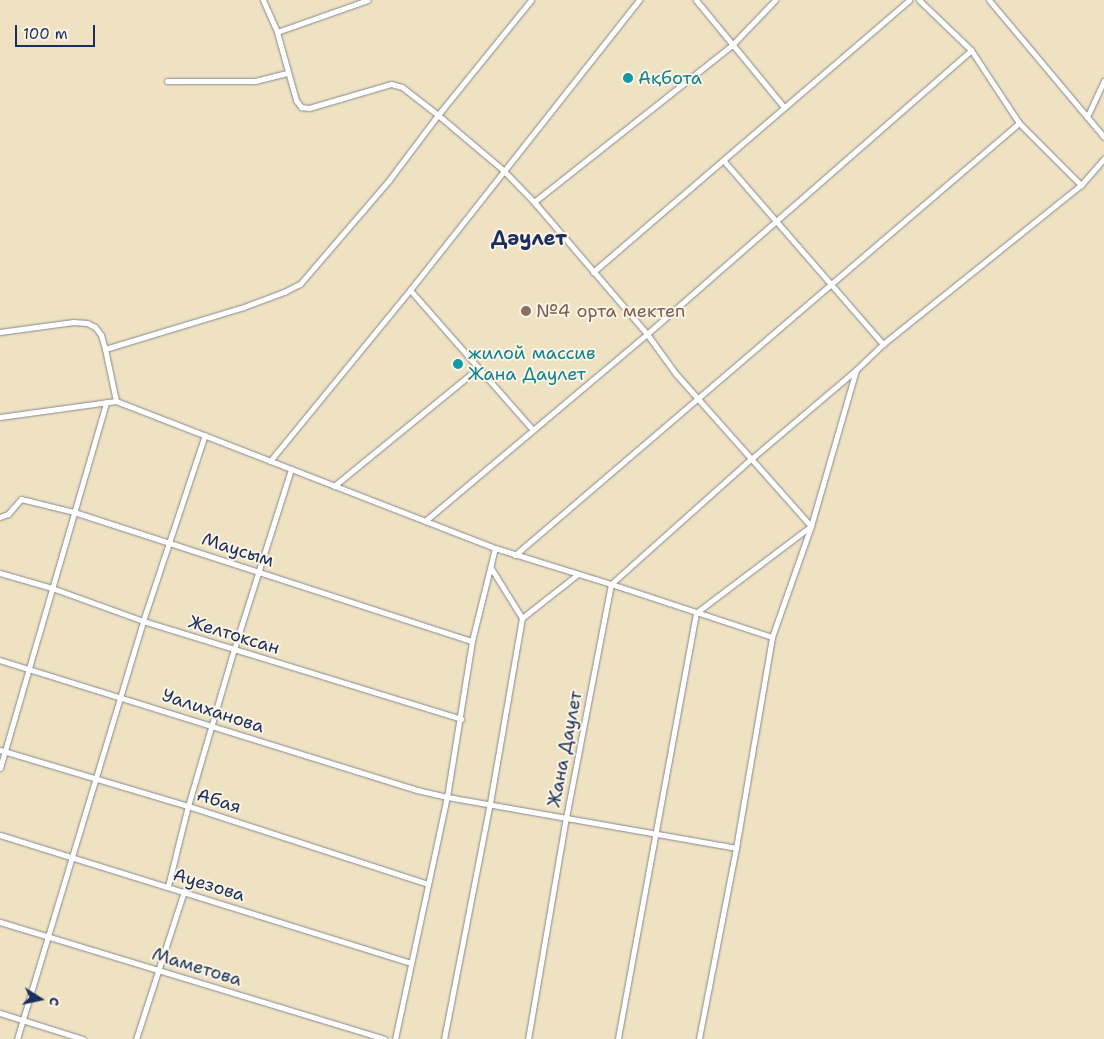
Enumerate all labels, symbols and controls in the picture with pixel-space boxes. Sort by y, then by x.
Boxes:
scale bar [18,15,98,47]
text: 100 m [23,24,68,44]
place label: Ақбота [638,67,702,89]
marker: Ақбота [622,72,634,84]
district label: Дәулет [491,226,567,250]
place label: №4 орта мектеп [536,300,685,322]
marker: №4 орта мектеп [520,305,532,317]
place label: жилой массив Жана Даулет [468,343,595,386]
marker: жилой массив Жана Даулет [452,358,464,370]
street label: Маусым [199,528,277,572]
street label: Желтоксан [186,611,282,659]
street label: Уалиханова [159,684,267,738]
street label: Жана Даулет [543,689,587,809]
street label: Абая [194,784,244,818]
street label: Ауезова [170,864,248,906]
street label: Маметова [150,943,244,991]
north arrow [15,974,65,1024]
text: С [45,996,64,1007]

